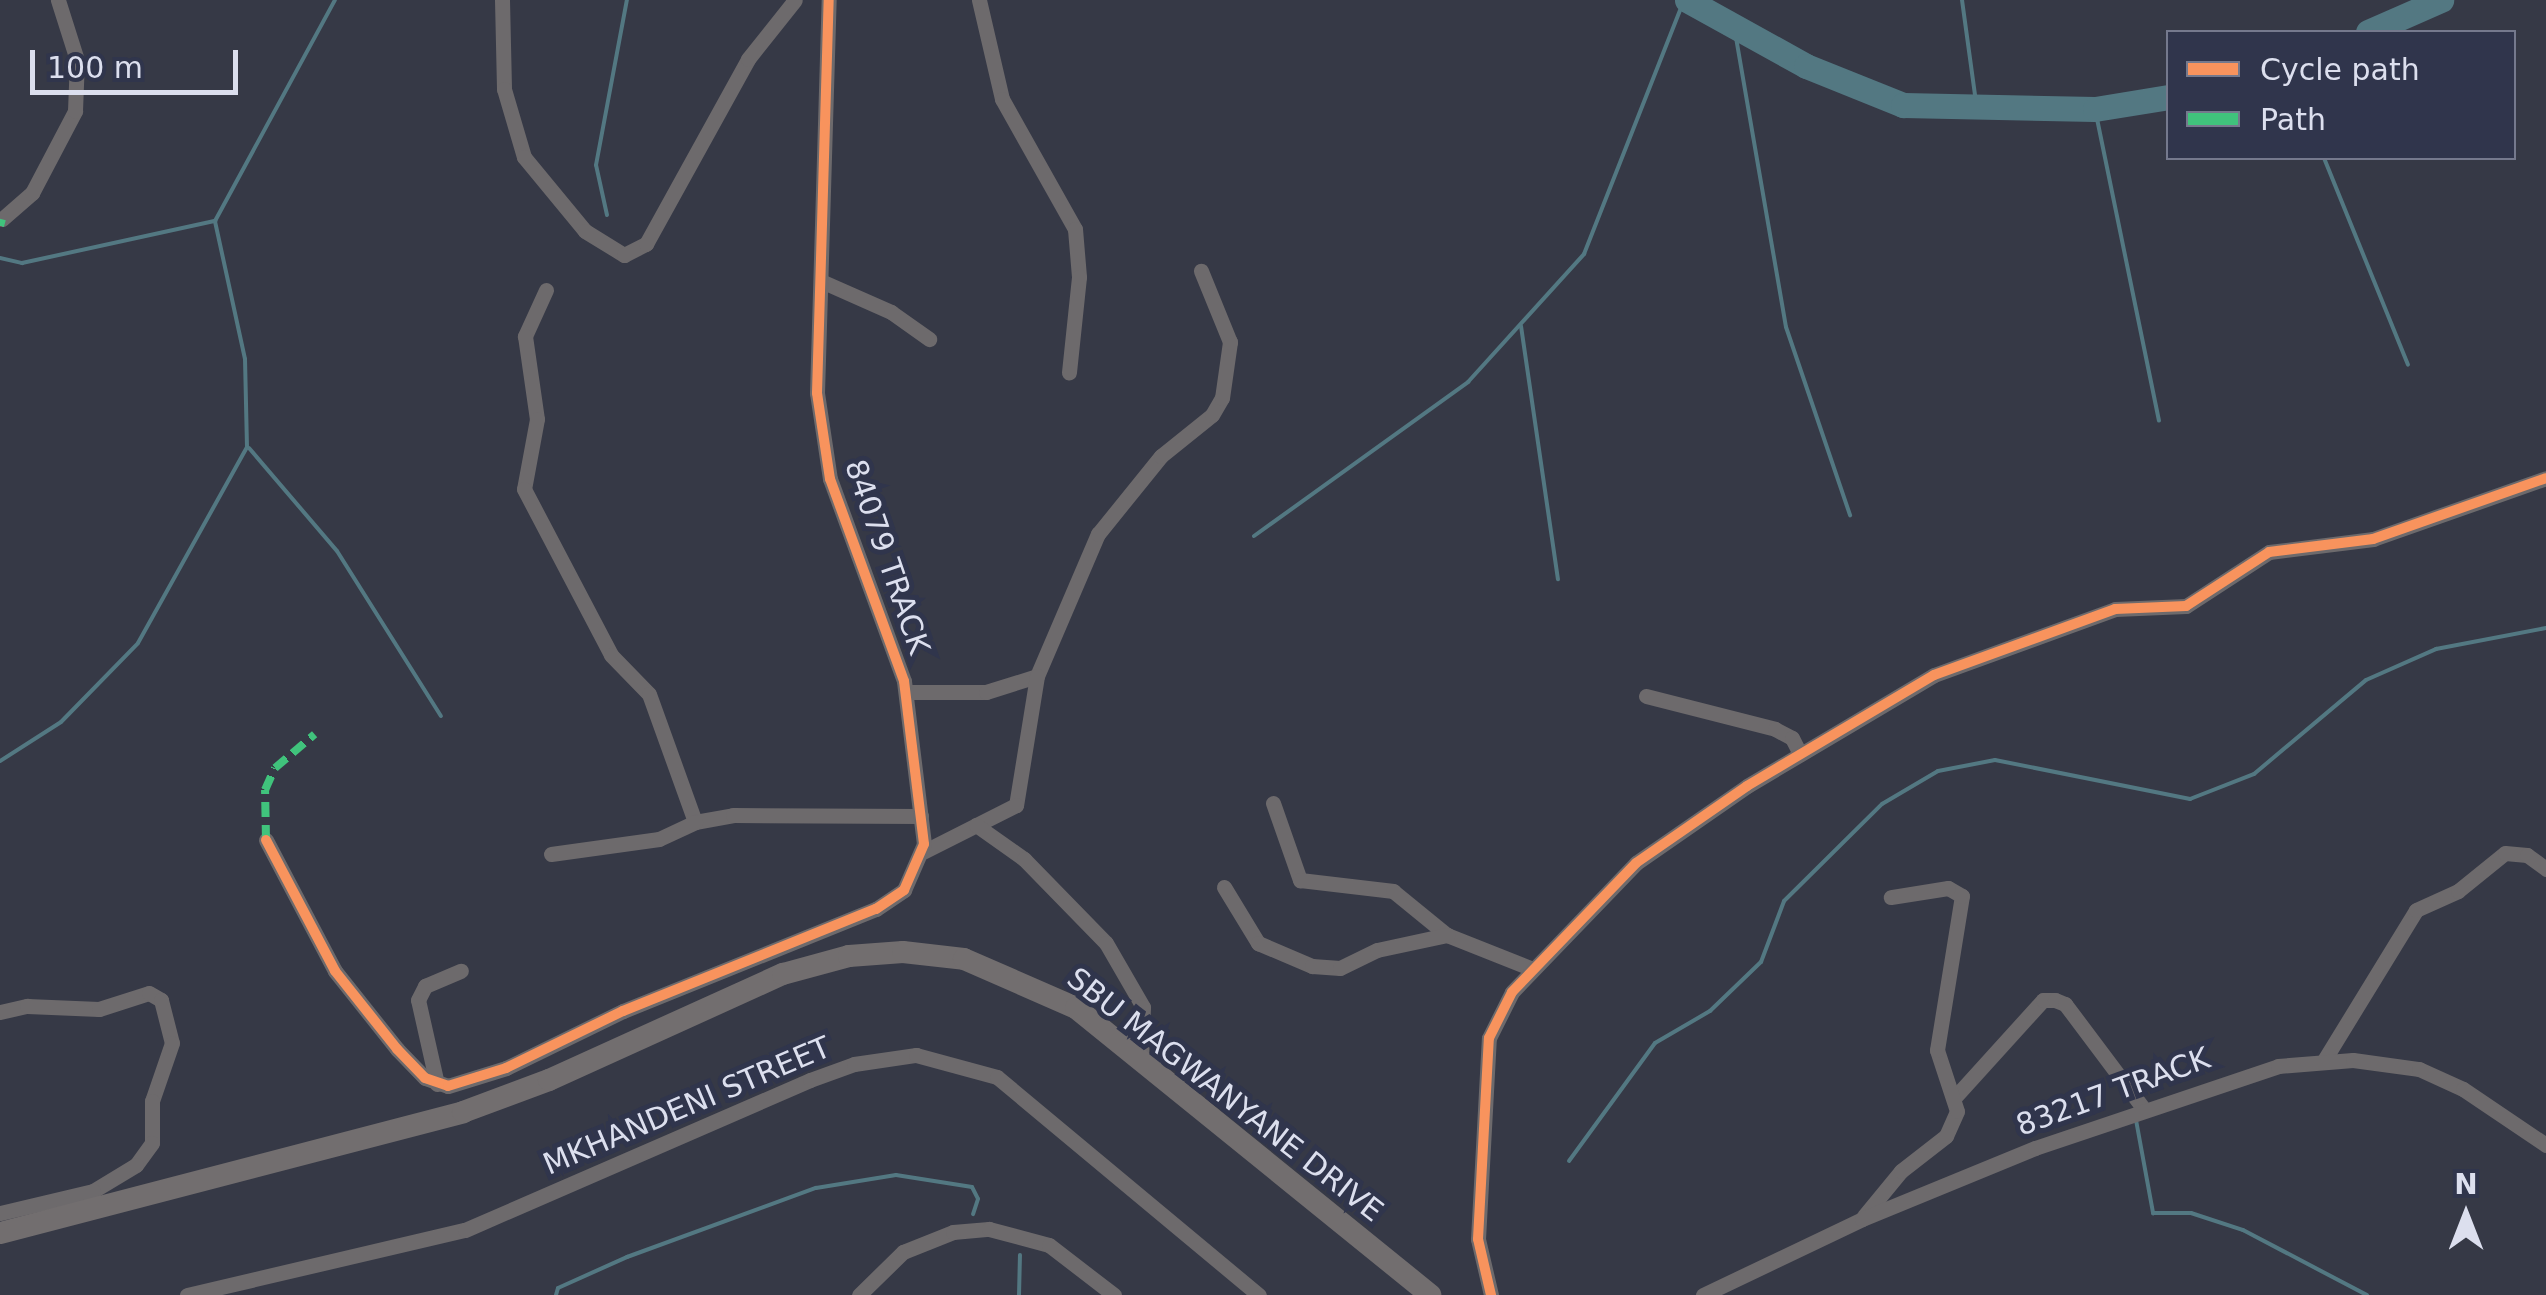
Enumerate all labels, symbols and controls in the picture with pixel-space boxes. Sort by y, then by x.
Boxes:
scale bar [35,30,242,92]
legend [2166,30,2516,160]
text: 100 m [47,50,143,85]
text: Cycle path [2260,52,2420,87]
text: Path [2260,102,2326,137]
street label: 84079 TRACK [837,455,937,659]
street label: SBU MAGWANYANE DRIVE [1060,960,1390,1230]
street label: MKHANDENI STREET [538,1029,836,1183]
street label: 83217 TRACK [2011,1040,2215,1144]
north arrow [2416,1165,2516,1265]
text: N [2454,1168,2478,1201]

